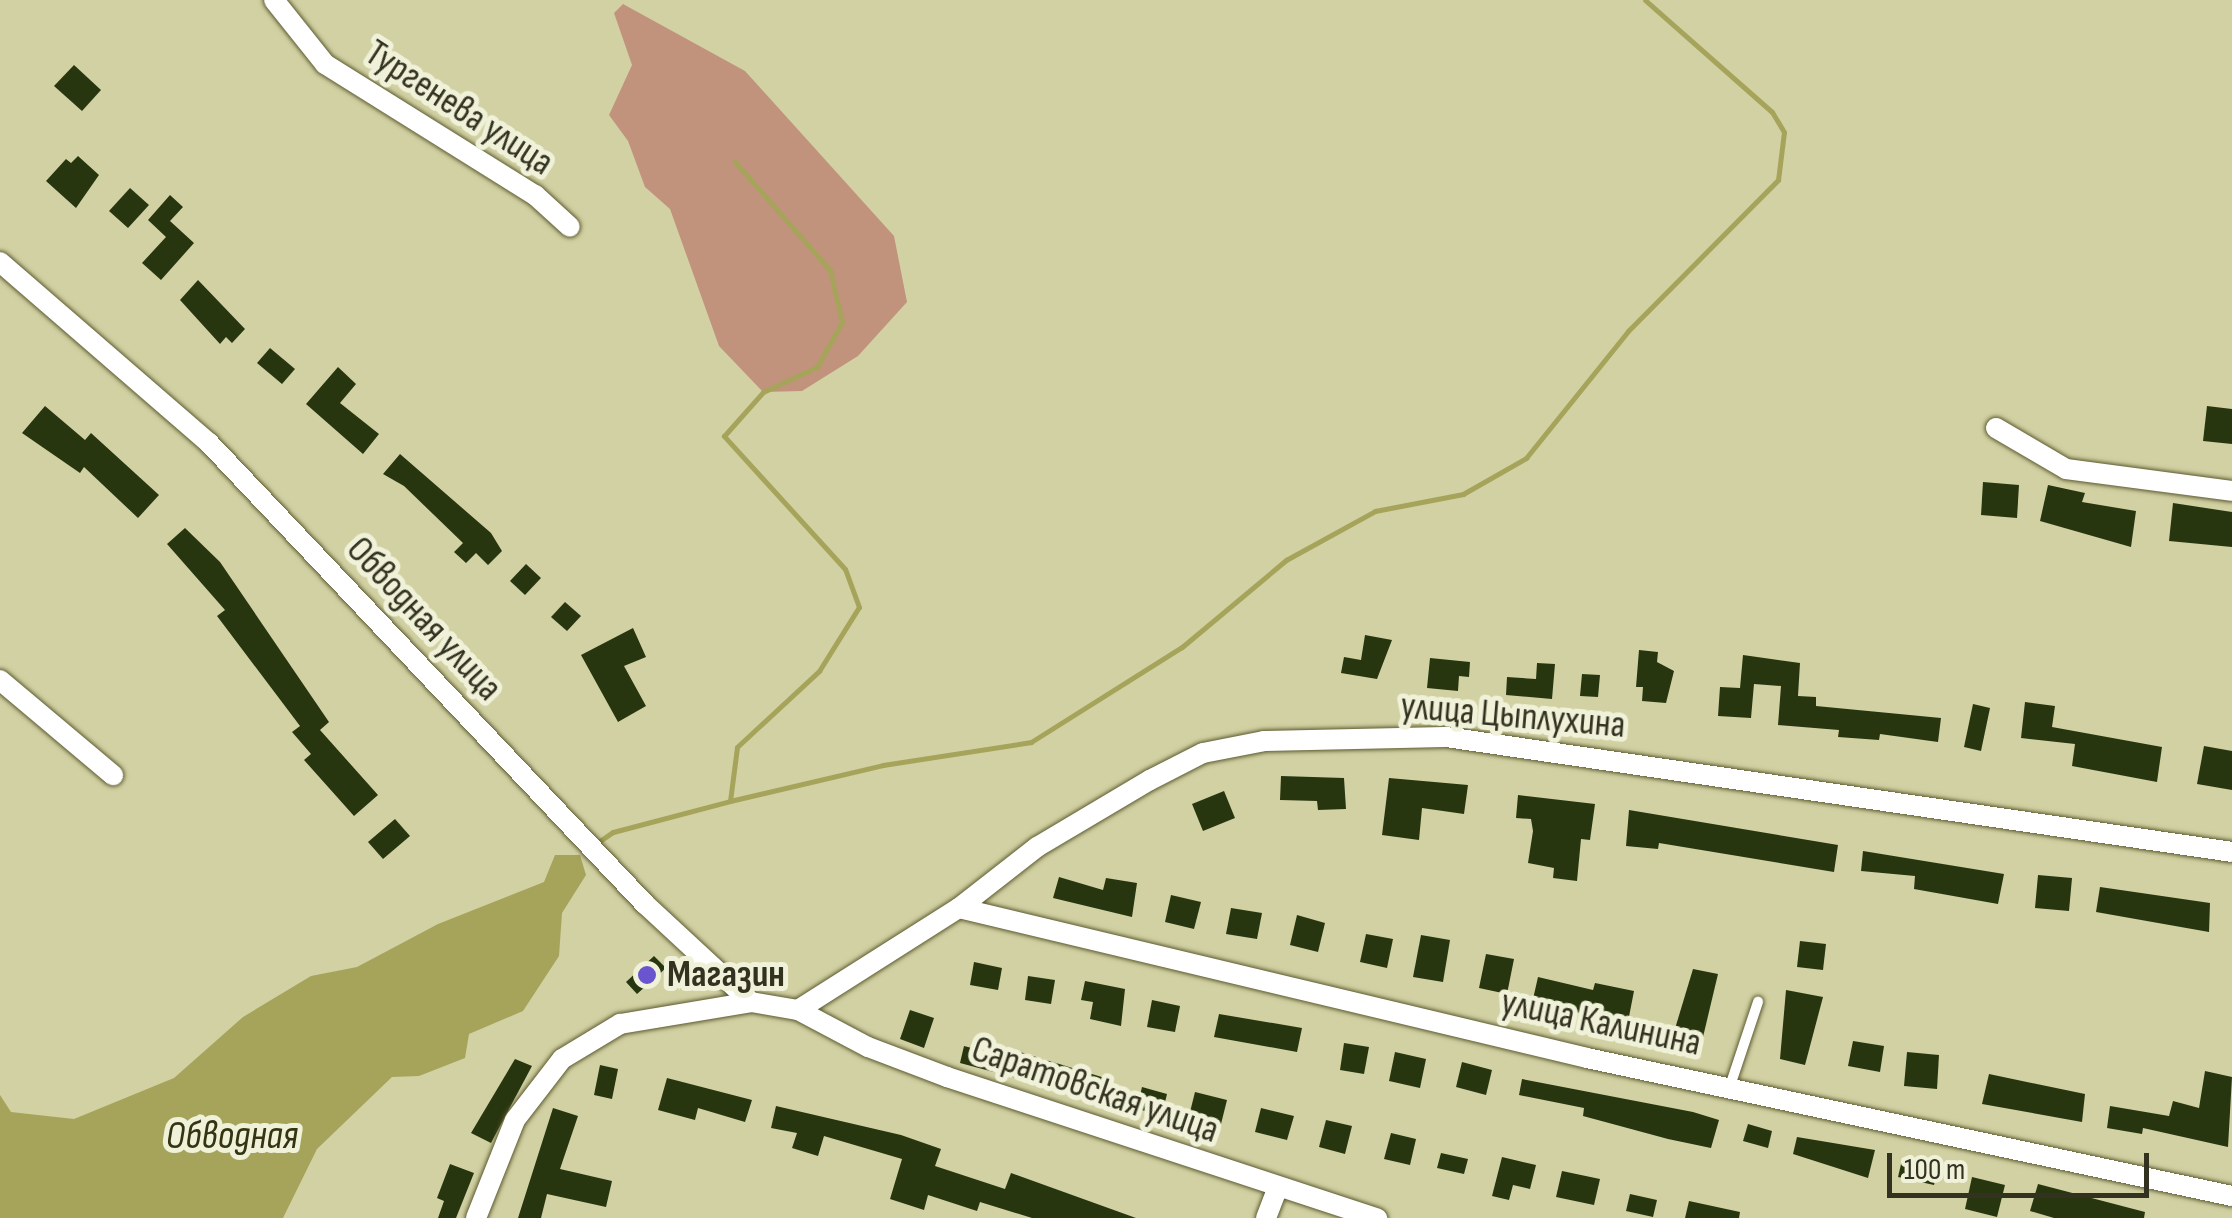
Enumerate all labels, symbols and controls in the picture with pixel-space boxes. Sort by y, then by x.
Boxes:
street label: Тургенева улица [357,30,561,186]
street label: Обводная улица [337,528,511,710]
street label: улица Цыплухина [1399,683,1627,749]
place label: Магазин [667,952,785,998]
marker: Магазин [636,964,658,986]
street label: улица Калинина [1497,980,1705,1066]
street label: Саратовская улица [966,1026,1224,1154]
water label: Обводная [166,1112,298,1160]
scale bar [1892,1133,2154,1195]
text: 100 m [1904,1152,1965,1188]

